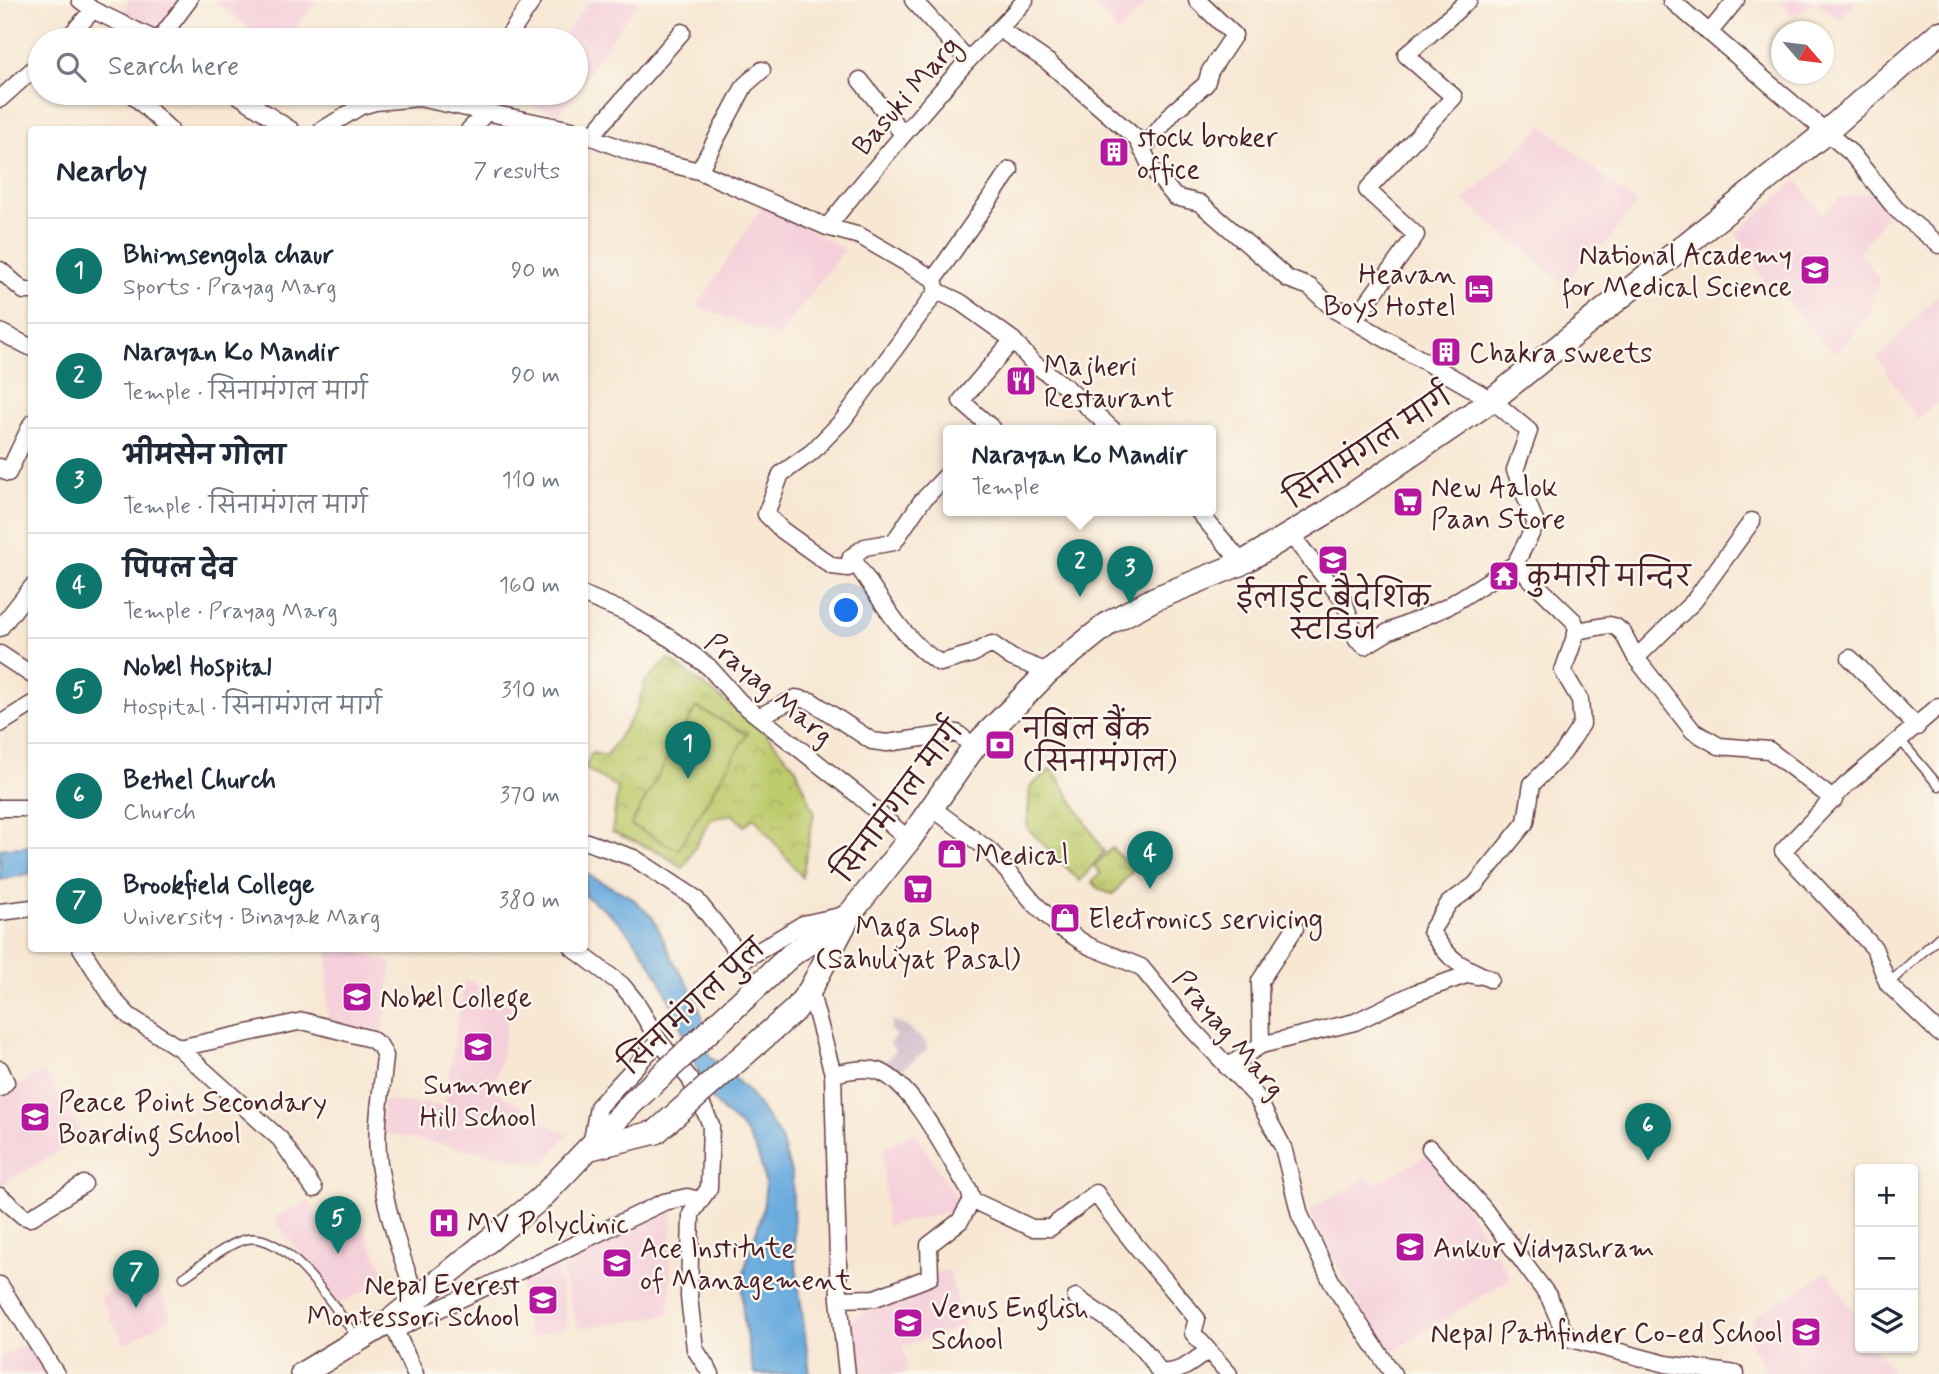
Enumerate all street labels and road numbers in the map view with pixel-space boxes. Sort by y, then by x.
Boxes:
street label: Basuki Marg [845,29,970,165]
street label: सिनामंगल मार्ग [1274,374,1462,520]
street label: Prayag Marg [696,625,840,755]
street label: सिनामंगल मार्ग [821,709,974,893]
street label: सिनामंगल पुल [608,926,776,1086]
street label: Prayag Marg [1163,963,1293,1107]

